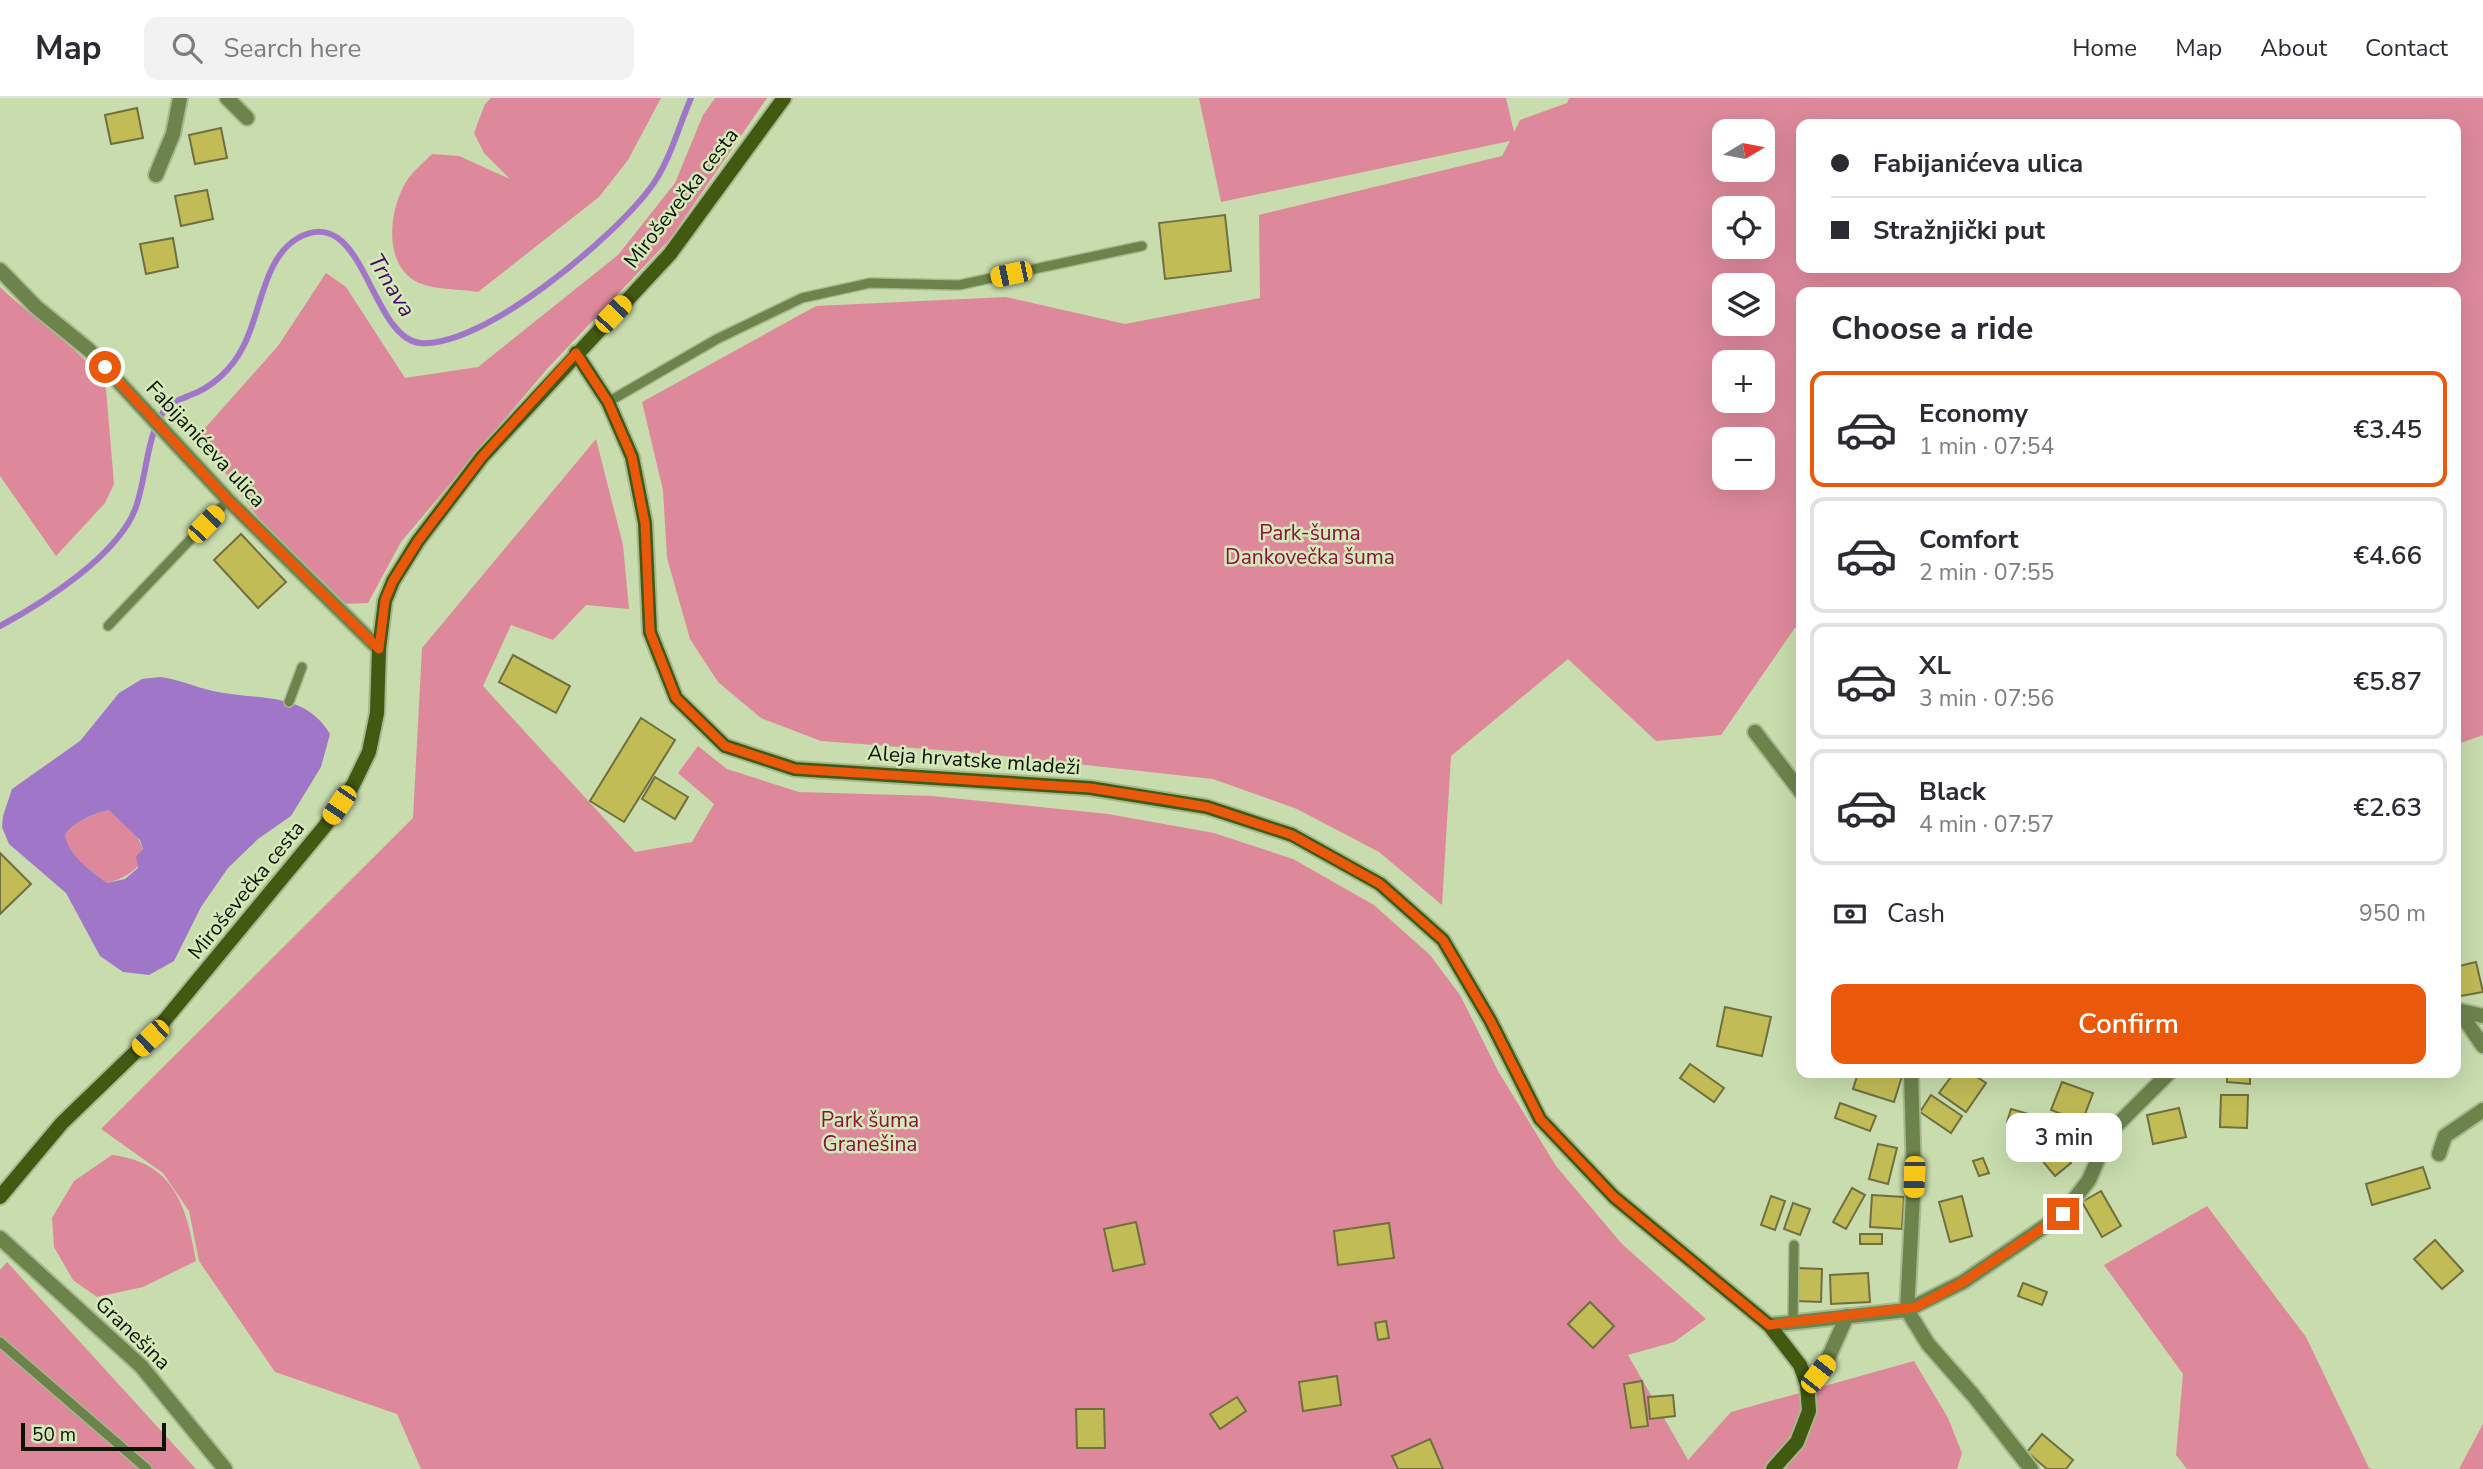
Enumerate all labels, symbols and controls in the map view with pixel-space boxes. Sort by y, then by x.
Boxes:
search box [144,17,634,80]
text: Map [35,26,102,71]
icon: search [168,29,206,67]
text: Search here [224,31,361,66]
text: Home [2072,32,2137,64]
text: Map [2175,32,2222,64]
text: About [2260,32,2327,64]
text: Contact [2365,32,2448,64]
north arrow [1712,119,1774,182]
map controls [1712,119,1775,490]
street label: Miroševečka cesta [617,122,745,274]
text: Fabijanićeva ulica [1873,146,2083,181]
button: locate [1712,196,1775,259]
text: Stražnjički put [1873,213,2045,248]
water label: Trnava [360,248,423,323]
car [989,259,1034,289]
button: layers [1712,273,1775,336]
car [591,291,636,337]
text: Choose a ride [1831,307,2033,350]
button: + [1712,350,1775,413]
route start [89,351,121,383]
street label: Fabijanićeva ulica [140,375,272,513]
text: Economy [1919,396,2028,431]
icon: car [1835,398,1898,461]
text: €3.45 [2353,412,2422,447]
button: − [1712,427,1775,490]
text: 1 min · 07:54 [1919,431,2054,462]
car [184,502,229,546]
park label: Park-šuma Dankovečka šuma [1225,519,1395,571]
text: Comfort [1919,522,2019,557]
icon: car [1835,524,1898,587]
text: €4.66 [2353,538,2422,573]
text: 2 min · 07:55 [1919,557,2054,588]
text: XL [1919,648,1951,683]
icon: car [1835,650,1898,713]
text: €5.87 [2353,664,2422,699]
text: 3 min · 07:56 [1919,683,2054,714]
street label: Aleja hrvatske mladeži [867,739,1081,781]
text: Black [1919,774,1986,809]
icon: car [1835,776,1898,839]
car [319,782,360,828]
text: €2.63 [2353,790,2422,825]
text: 4 min · 07:57 [1919,809,2054,840]
street label: Miroševečka cesta [181,815,311,965]
icon: cash [1831,895,1869,933]
text: Cash [1887,896,1945,931]
text: 950 m [2359,898,2426,929]
button: Confirm [1831,984,2426,1064]
car [128,1016,173,1060]
park label: Park šuma Granešina [821,1106,919,1158]
callout: 3 min [2005,1112,2121,1162]
text: 3 min [2035,1122,2093,1153]
car [1903,1156,1926,1198]
route end [2047,1198,2079,1230]
street label: Granešina [89,1290,177,1376]
car [1797,1351,1840,1397]
scale bar [21,1420,166,1452]
text: 50 m [32,1422,76,1448]

